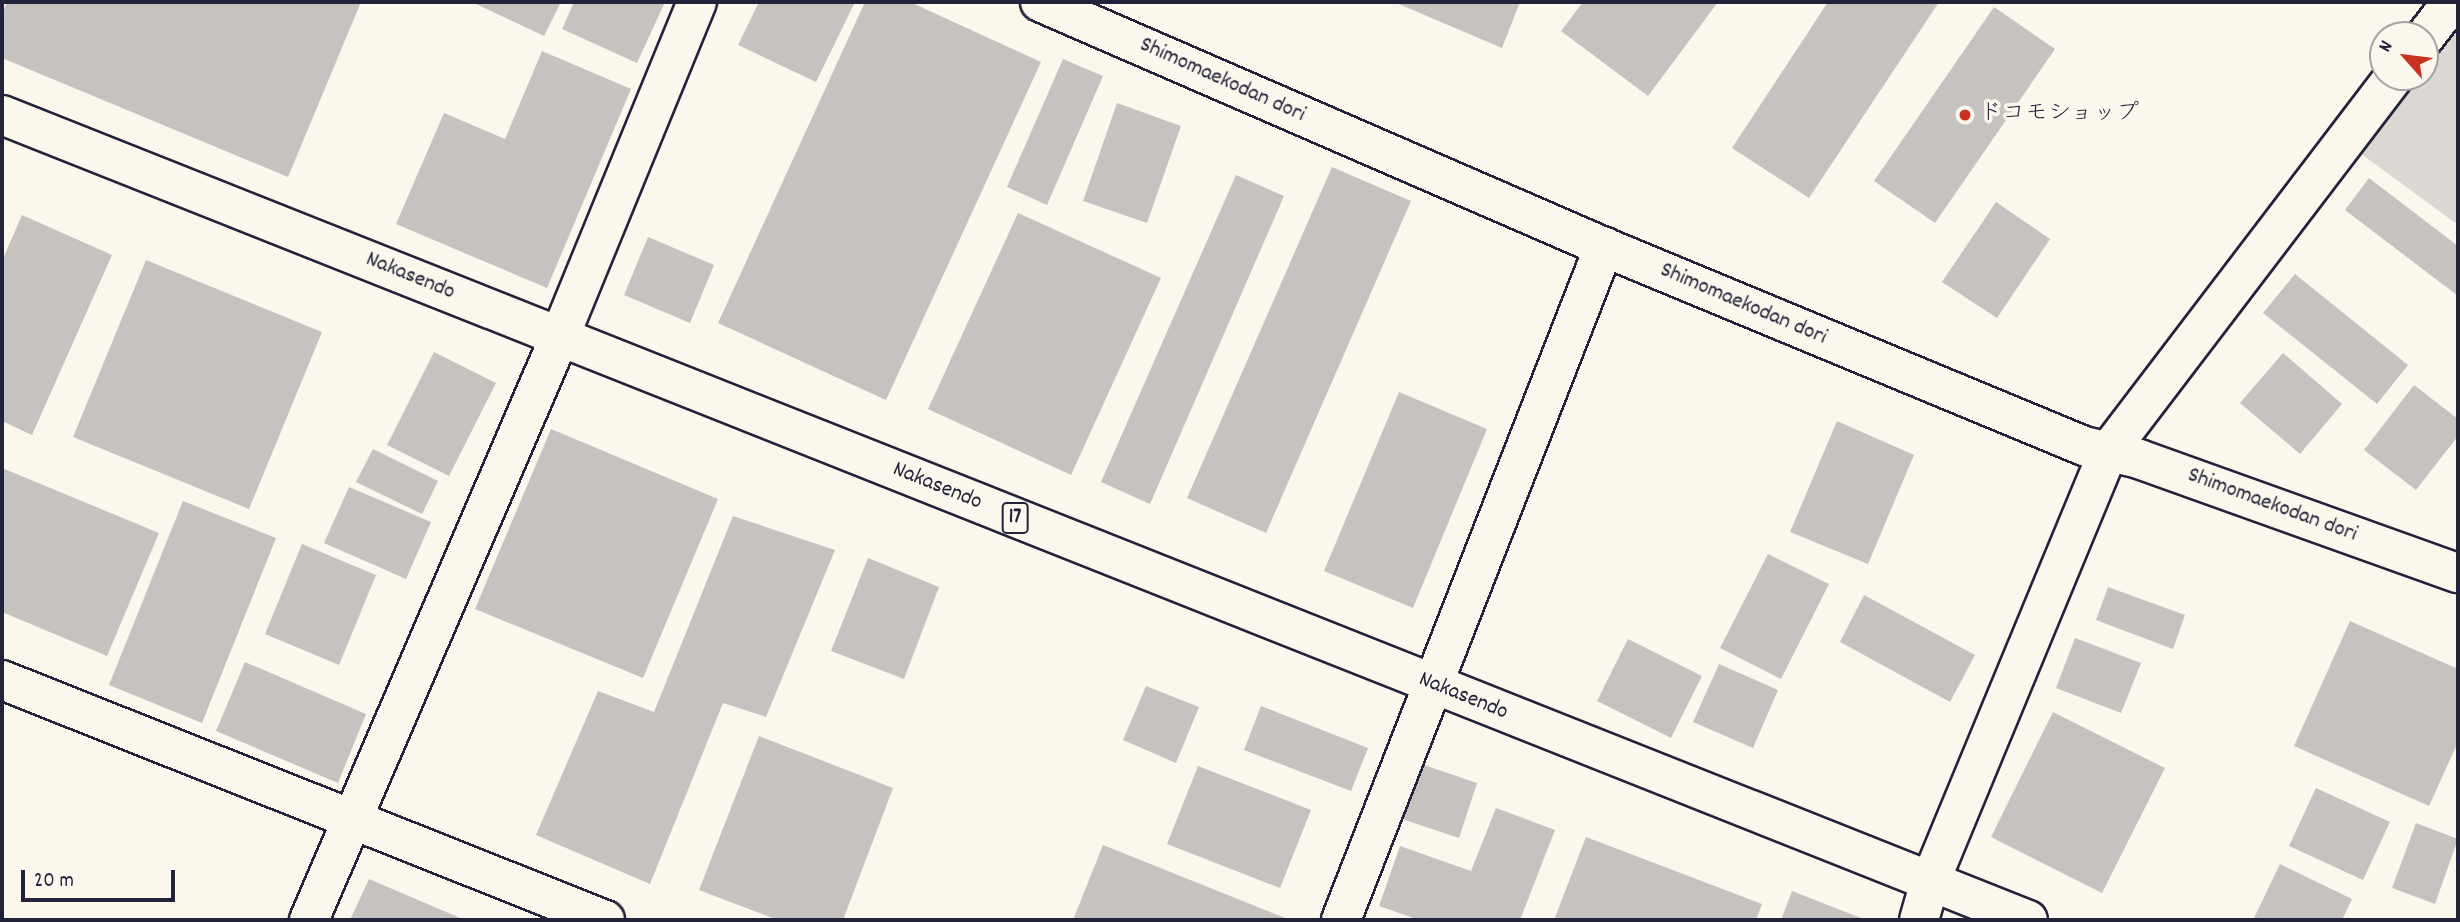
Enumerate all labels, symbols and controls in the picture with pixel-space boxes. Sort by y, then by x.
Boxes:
north arrow [2369,21,2439,91]
street label: Shimomaekodan dori [1135,32,1309,130]
text: N [2373,36,2401,57]
place label: ドコモショップ [1979,101,2140,129]
marker: ドコモショップ [1957,107,1973,123]
street label: Nakasendo [361,247,459,307]
street label: Shimomaekodan dori [1655,257,1831,353]
street label: Nakasendo [888,457,986,517]
street label: Shimomaekodan dori [2183,463,2361,549]
road number: 17 [1001,500,1029,536]
street label: Nakasendo [1414,667,1512,727]
scale bar [24,856,178,900]
text: 20 m [34,867,74,897]

